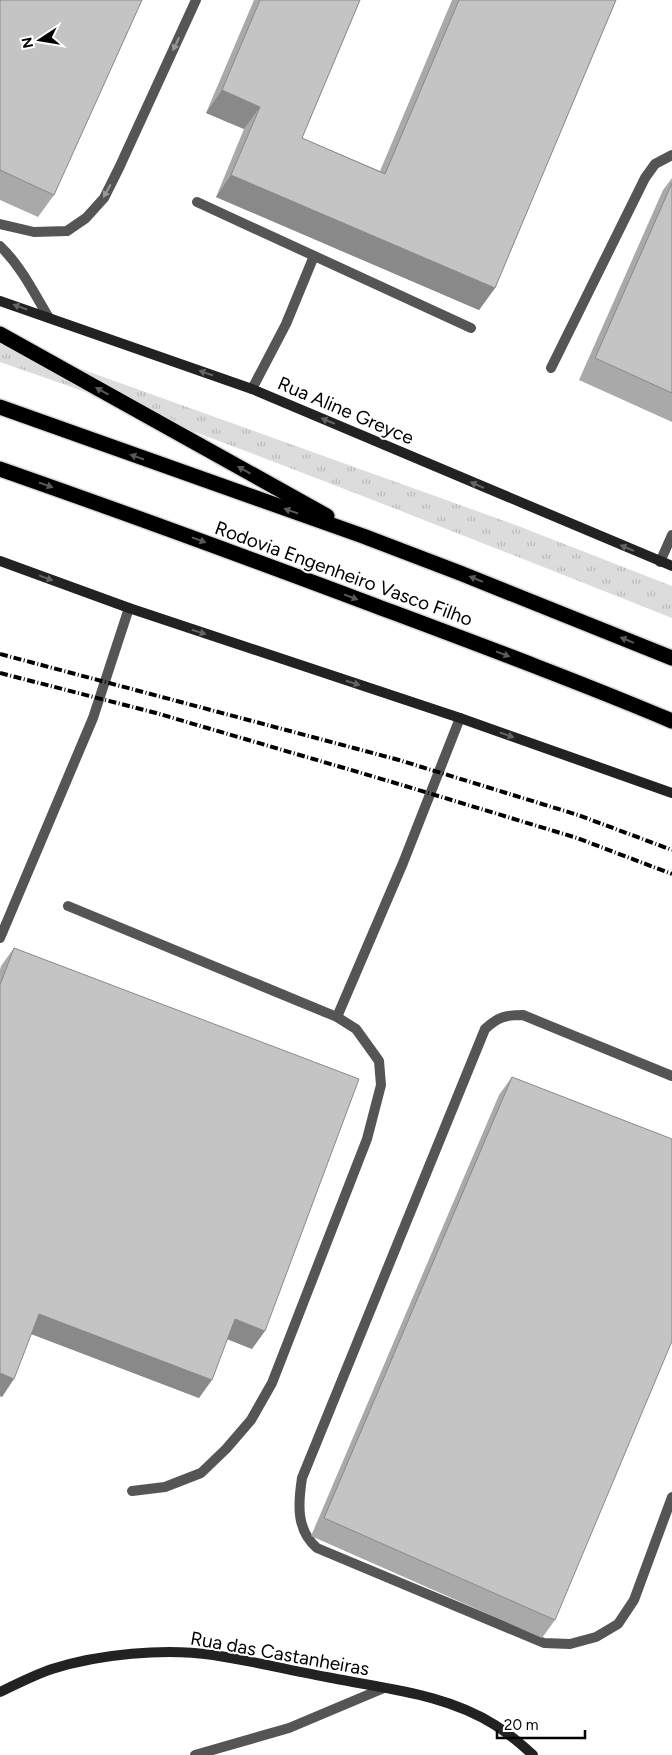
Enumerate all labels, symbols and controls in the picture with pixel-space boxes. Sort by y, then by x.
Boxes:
north arrow [15,15,65,65]
text: N [18,36,37,50]
one-way arrow [172,37,180,51]
one-way arrow [103,184,111,199]
one-way arrow [12,303,27,310]
one-way arrow [198,369,213,377]
street label: Rua Aline Greyce [274,371,417,449]
one-way arrow [95,386,109,395]
one-way arrow [320,417,335,425]
one-way arrow [130,453,145,460]
one-way arrow [237,466,251,474]
one-way arrow [470,480,484,488]
one-way arrow [39,481,54,489]
one-way arrow [283,507,298,515]
street label: Rodovia Engenheiro Vasco Filho [212,516,476,631]
one-way arrow [192,536,207,544]
one-way arrow [619,544,634,552]
one-way arrow [39,574,54,582]
one-way arrow [469,575,483,583]
one-way arrow [344,593,359,601]
one-way arrow [192,628,207,636]
one-way arrow [620,636,634,644]
one-way arrow [496,651,511,658]
one-way arrow [346,679,361,687]
one-way arrow [500,731,515,739]
street label: Rua das Castanheiras [189,1626,371,1681]
scale bar [497,1708,584,1740]
text: 20 m [504,1716,538,1734]

